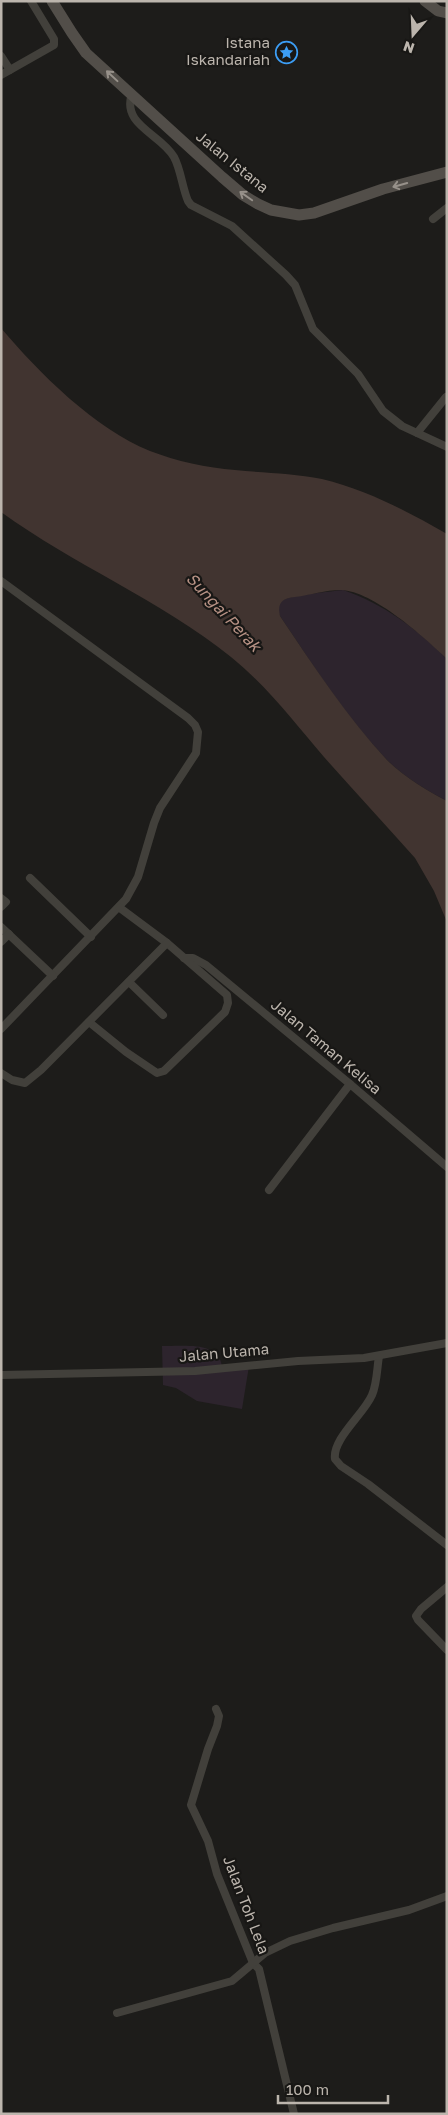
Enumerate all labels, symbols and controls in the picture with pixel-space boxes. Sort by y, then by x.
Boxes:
north arrow [388,10,438,60]
place label: Istana Iskandariah [186,33,270,68]
text: N [401,38,416,58]
place icon: Istana Iskandariah [274,40,298,64]
one-way arrow [106,70,118,82]
street label: Jalan Istana [193,127,272,196]
one-way arrow [392,181,408,190]
one-way arrow [239,191,253,201]
water label: Sungai Perak [182,568,267,657]
street label: Jalan Taman Kelisa [268,995,385,1098]
street label: Jalan Utama [178,1339,270,1365]
street label: Jalan Toh Lela [220,1853,274,1956]
scale bar [278,2072,388,2104]
text: 100 m [286,2080,329,2098]

